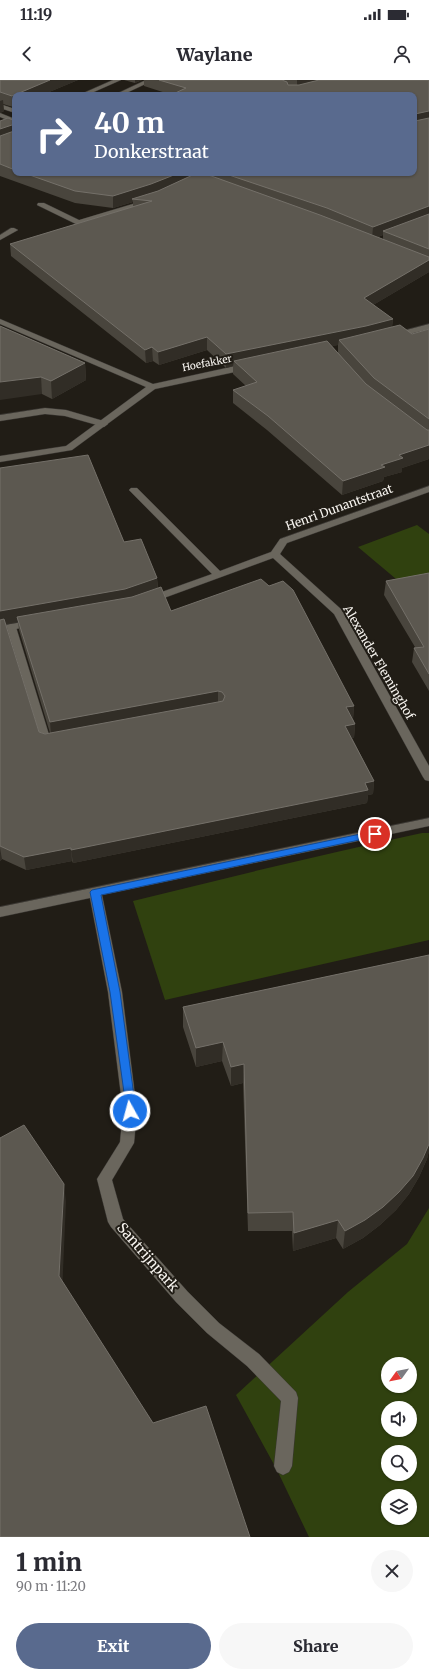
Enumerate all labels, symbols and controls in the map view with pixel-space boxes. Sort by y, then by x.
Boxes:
text: 11:19 [20,5,52,24]
icon: back [16,43,38,65]
text: Waylane [176,43,253,66]
icon: person [391,43,413,65]
text: 40 m [94,105,165,141]
icon: right [28,108,80,160]
text: Donkerstraat [94,140,209,163]
street label: Hoefakker [181,352,234,374]
street label: Henri Dunantstraat [283,481,395,533]
street label: Alexander Fleminghof [340,601,418,722]
pin [358,817,392,851]
icon: arrive [364,823,386,845]
position arrow [109,1090,151,1132]
street label: Santrijnpark [113,1219,183,1295]
north arrow [381,1357,417,1393]
map controls [381,1357,417,1525]
button: sound [381,1401,417,1437]
button: search [381,1445,417,1481]
button: layers [381,1489,417,1525]
text: 1 min [16,1547,82,1578]
button: close [371,1550,413,1592]
text: 90 m · 11:20 [16,1578,86,1595]
button: Exit [16,1623,211,1669]
button: Share [219,1623,413,1669]

